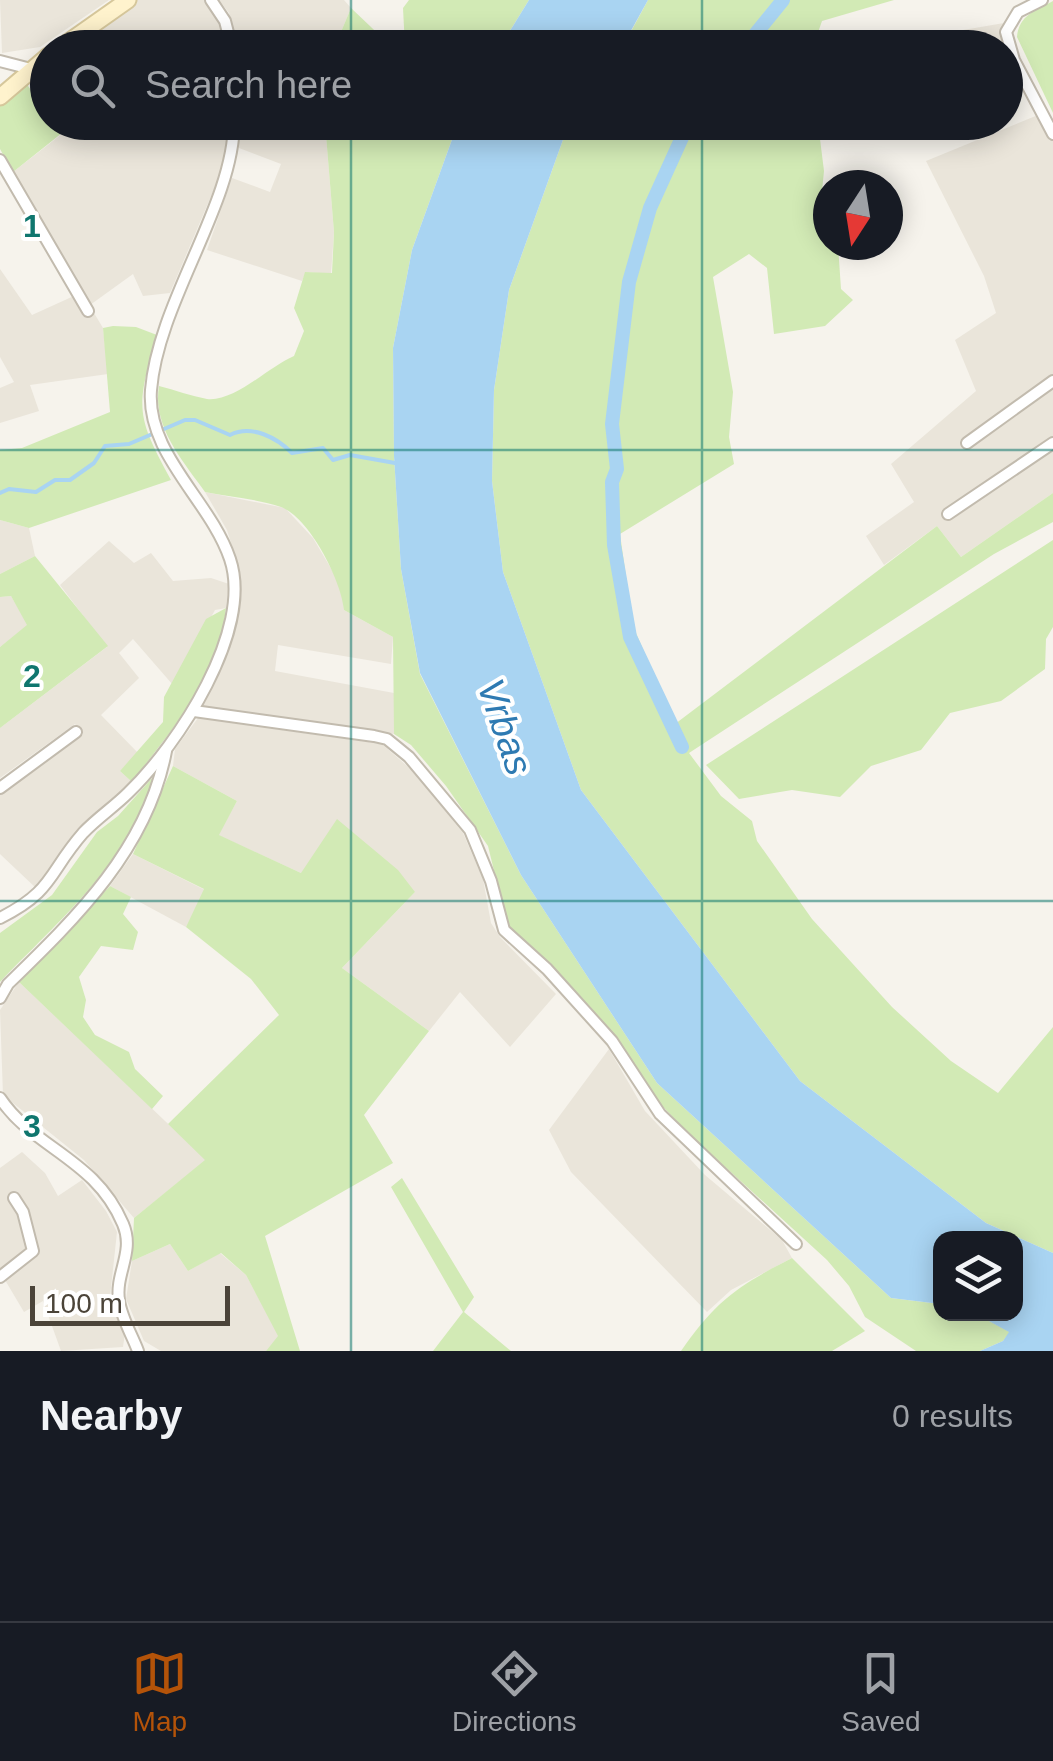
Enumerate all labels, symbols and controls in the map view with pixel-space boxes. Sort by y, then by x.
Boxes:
search box [30,30,1023,140]
icon: search [65,58,120,113]
text: Search here [145,64,352,106]
north arrow [813,170,903,260]
text: 1 [23,208,41,244]
text: 2 [23,658,41,694]
water label: Vrbas [469,674,541,780]
text: 3 [23,1108,41,1144]
map controls [933,1231,1023,1321]
button: layers [933,1231,1023,1321]
scale bar [30,1281,230,1326]
text: 100 m [45,1288,123,1319]
text: Nearby [40,1392,182,1439]
text: 0 results [892,1398,1013,1434]
tab: Map [132,1646,187,1738]
tab: Directions [452,1646,577,1738]
tab: Saved [841,1646,921,1738]

